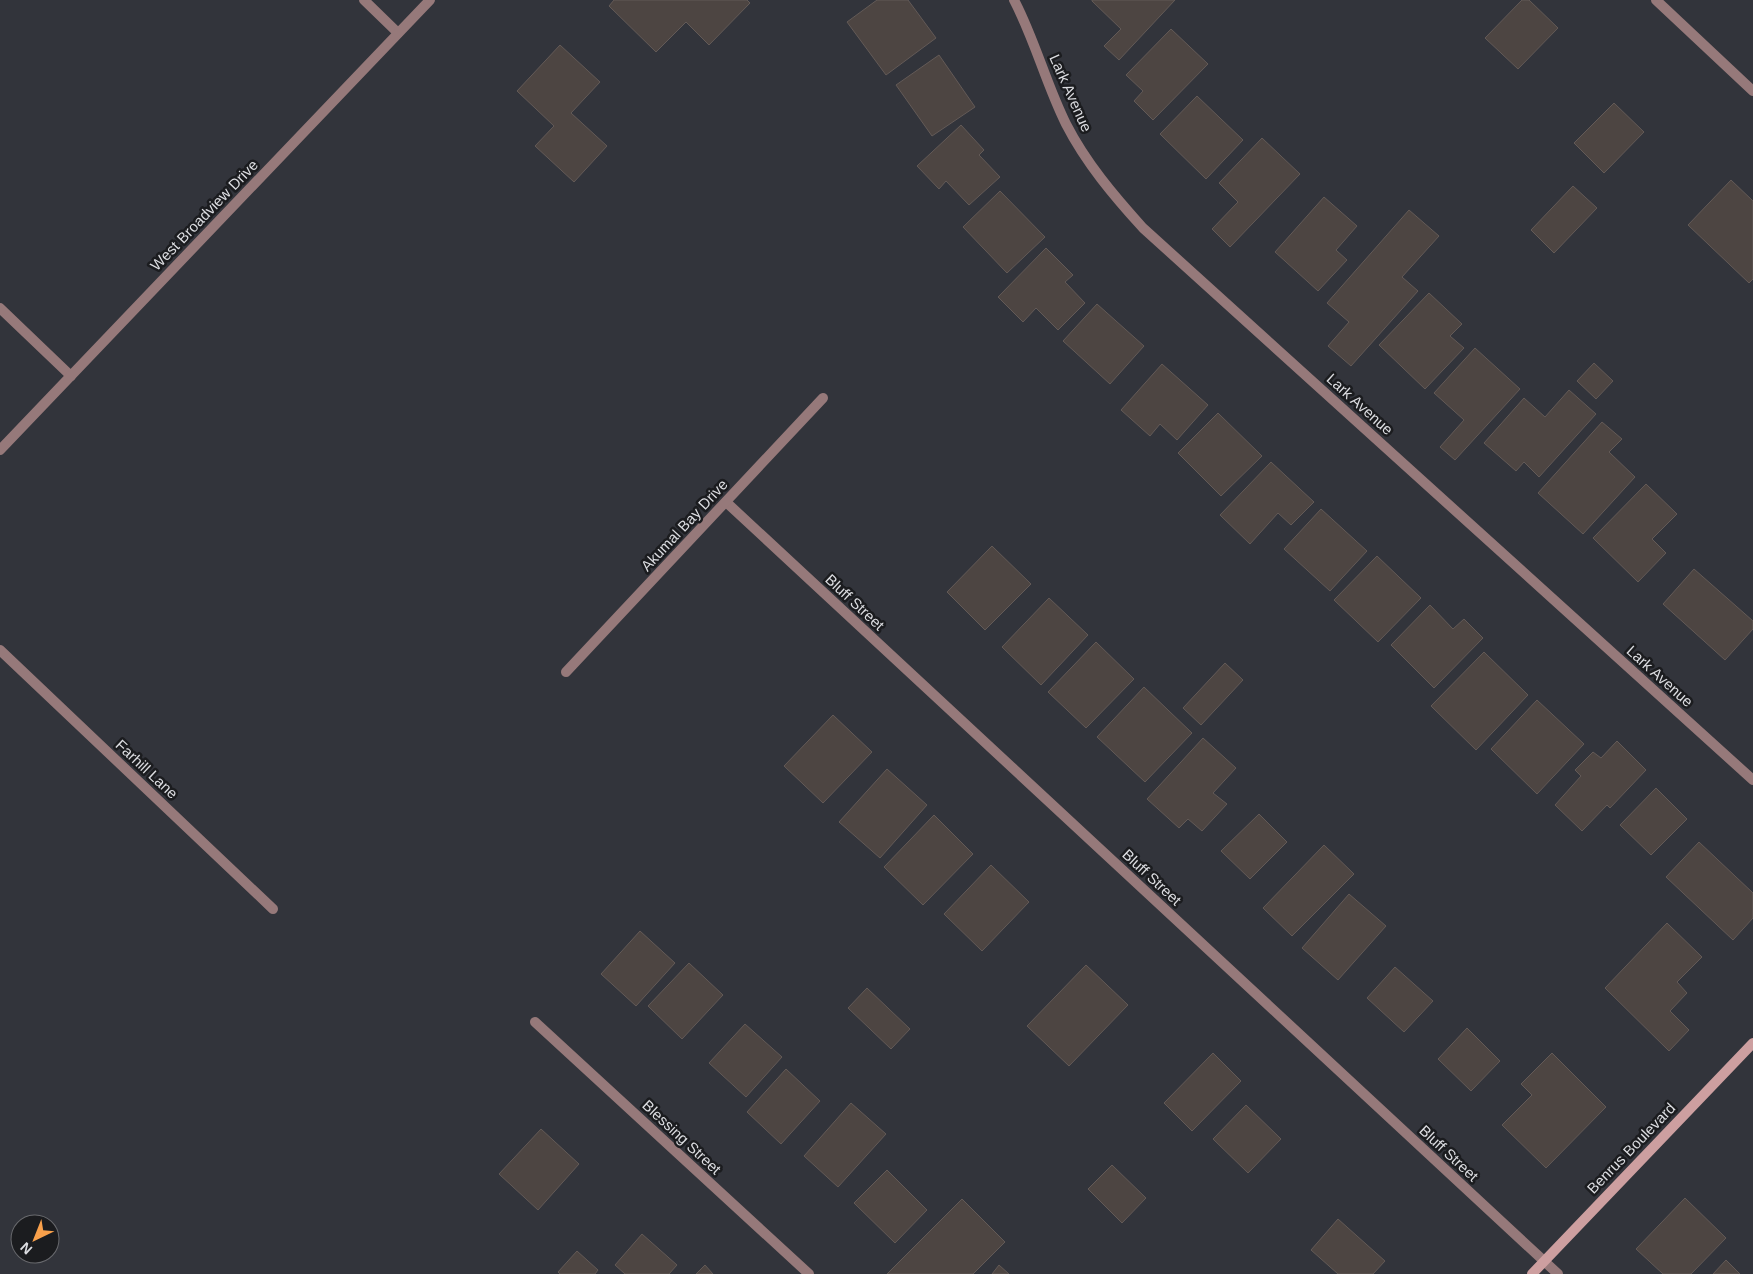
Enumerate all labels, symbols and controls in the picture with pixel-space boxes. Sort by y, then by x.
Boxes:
street label: Lark Avenue [1046,52,1096,134]
street label: West Broadview Drive [147,156,261,274]
street label: Lark Avenue [1323,370,1397,438]
street label: Akumal Bay Drive [637,476,731,574]
street label: Bluff Street [822,571,888,634]
street label: Lark Avenue [1623,642,1697,710]
street label: Farhill Lane [113,736,181,802]
street label: Bluff Street [1119,846,1185,909]
street label: Blessing Street [639,1096,725,1178]
street label: Benrus Boulevard [1583,1099,1679,1197]
street label: Bluff Street [1416,1122,1482,1185]
north arrow [10,1214,60,1264]
text: N [17,1239,35,1258]

